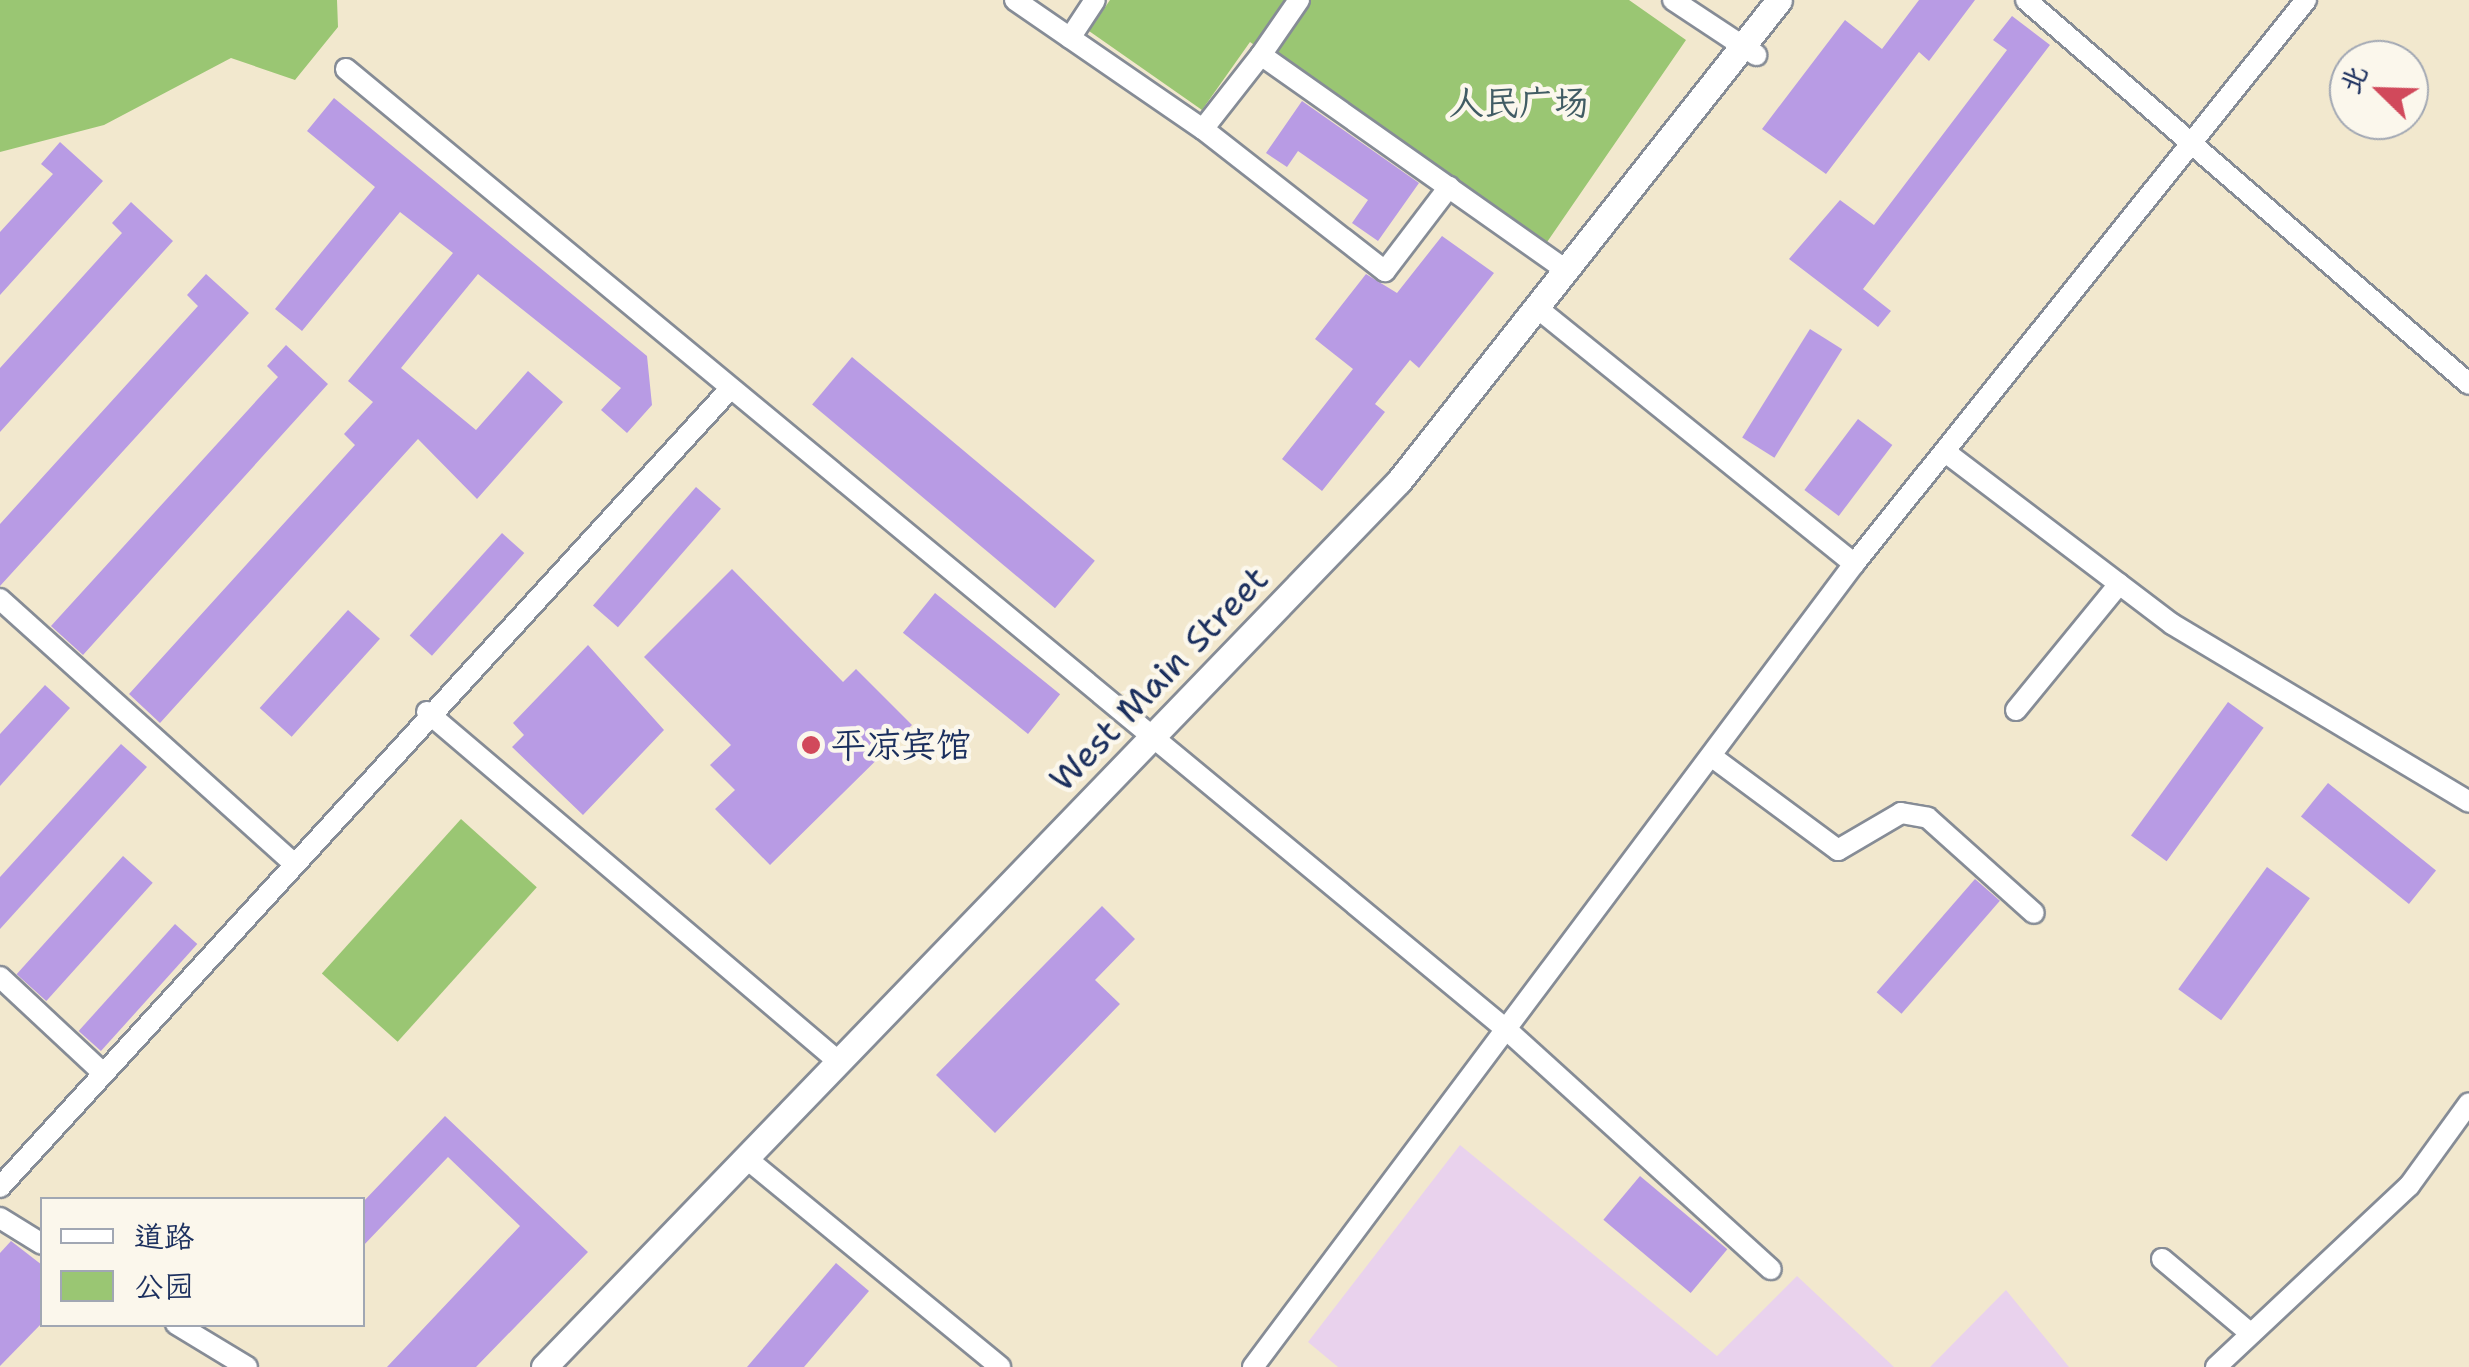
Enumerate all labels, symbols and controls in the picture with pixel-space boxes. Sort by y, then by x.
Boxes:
north arrow [2329,40,2429,140]
text: 北 [2330,59,2376,99]
park label: 人民广场 [1449,82,1589,124]
street label: West Main Street [1041,558,1277,800]
place label: 平凉宾馆 [831,724,971,766]
marker: 平凉宾馆 [800,734,822,756]
legend [40,1197,365,1327]
text: 道路 [134,1216,194,1257]
text: 公园 [134,1266,194,1307]

